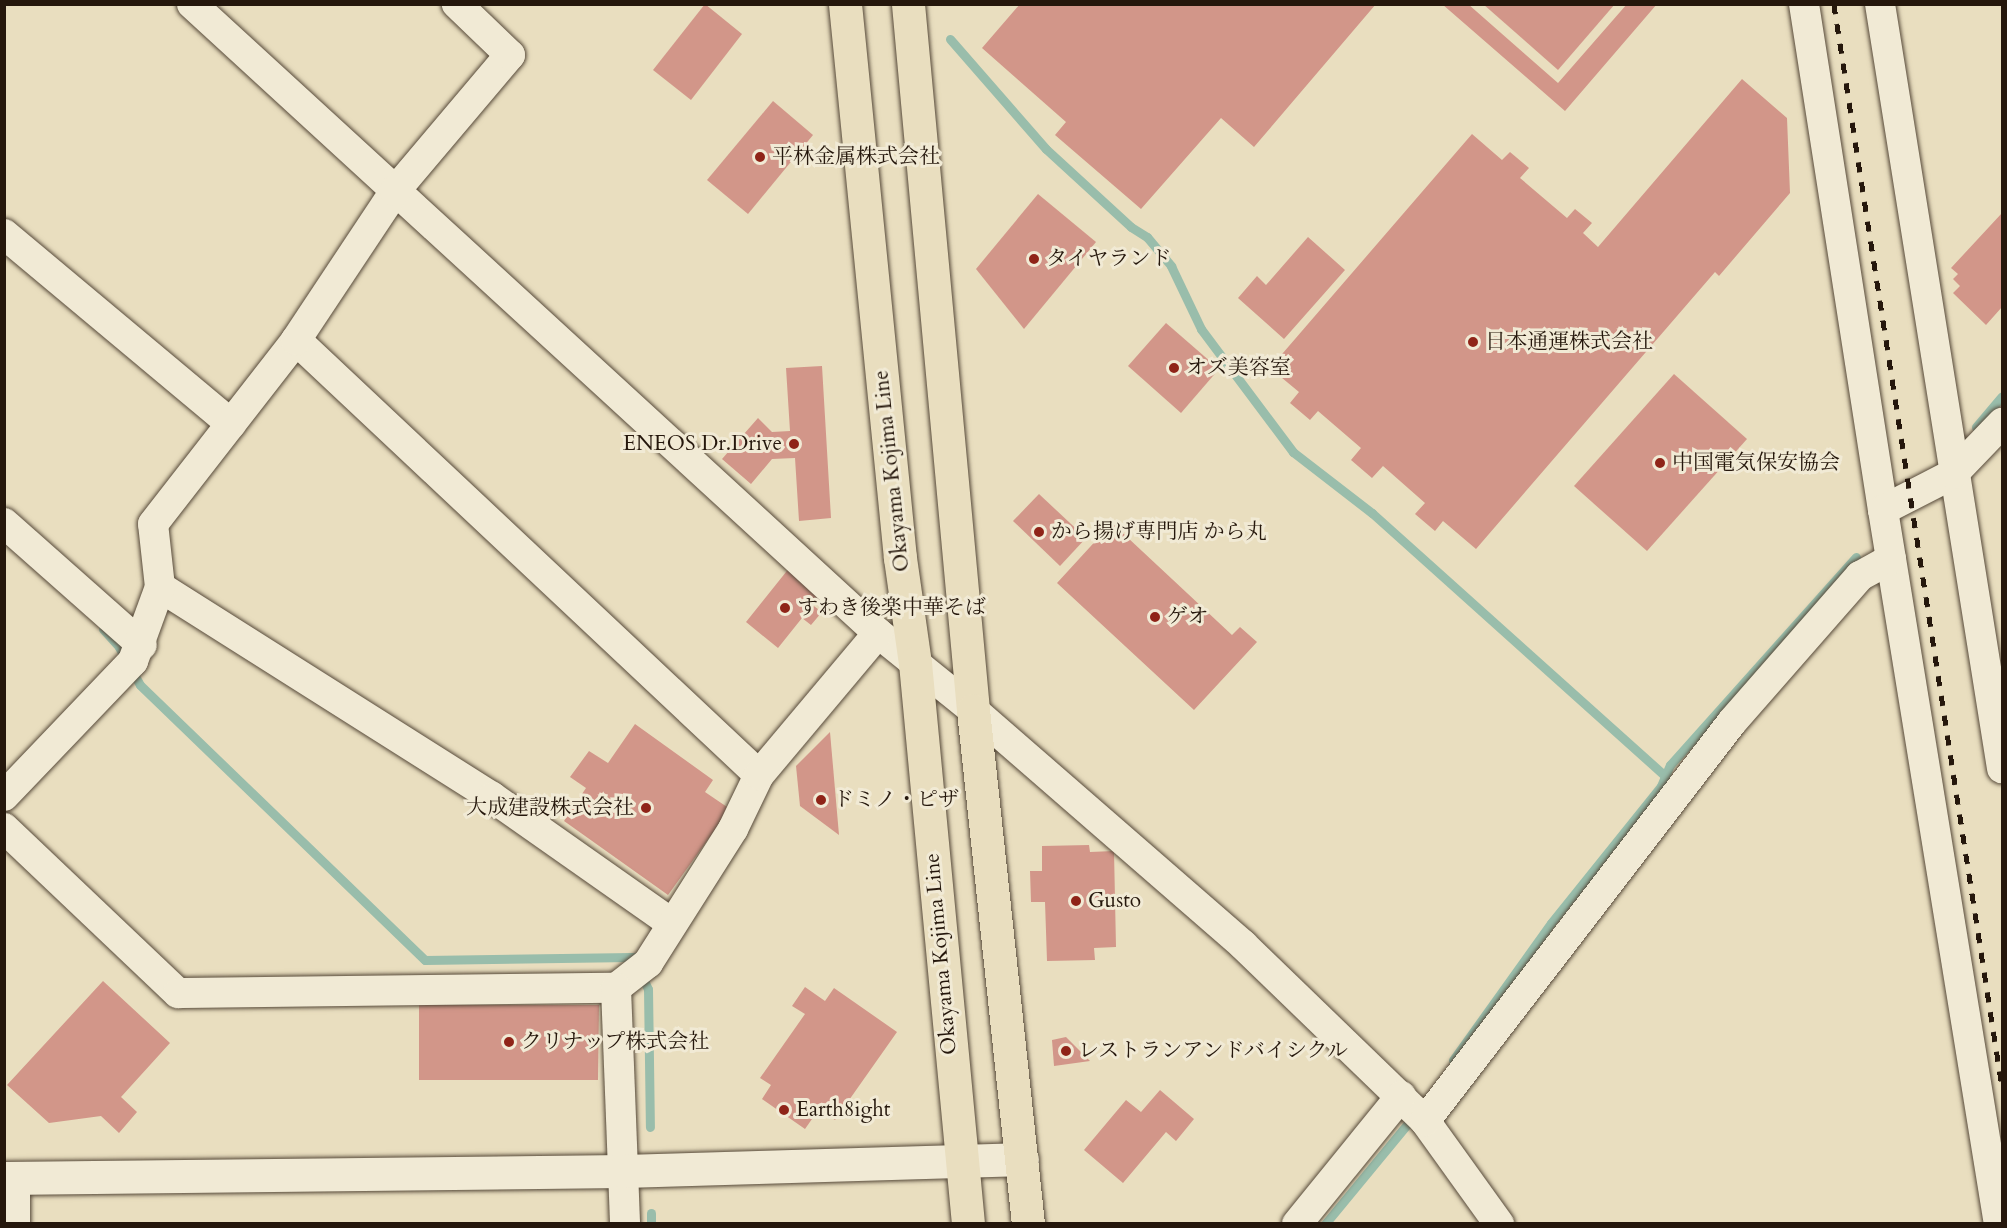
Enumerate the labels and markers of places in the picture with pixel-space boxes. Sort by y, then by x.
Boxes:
place label: 平林金属株式会社 [772,144,940,170]
marker: 平林金属株式会社 [753,150,767,164]
place label: タイヤランド [1046,246,1172,272]
marker: タイヤランド [1027,252,1041,266]
place label: 日本通運株式会社 [1485,329,1653,355]
marker: 日本通運株式会社 [1466,335,1480,349]
place label: オズ美容室 [1186,355,1291,381]
marker: オズ美容室 [1167,361,1181,375]
place label: ENEOS Dr.Drive [623,431,782,457]
marker: ENEOS Dr.Drive [787,437,801,451]
place label: 中国電気保安協会 [1672,450,1840,476]
marker: 中国電気保安協会 [1653,456,1667,470]
place label: から揚げ専門店 から丸 [1051,519,1267,545]
marker: から揚げ専門店 から丸 [1032,525,1046,539]
place label: すわき後楽中華そば [797,595,986,621]
marker: すわき後楽中華そば [778,601,792,615]
place label: ゲオ [1167,604,1209,630]
marker: ゲオ [1148,610,1162,624]
place label: ドミノ・ピザ [833,787,959,813]
marker: ドミノ・ピザ [814,793,828,807]
place label: 大成建設株式会社 [466,795,634,821]
marker: 大成建設株式会社 [639,801,653,815]
place label: Gusto [1088,888,1141,914]
marker: Gusto [1069,894,1083,908]
place label: クリナップ株式会社 [521,1029,710,1055]
marker: クリナップ株式会社 [502,1035,516,1049]
place label: レストランアンドバイシクル [1078,1038,1351,1064]
marker: レストランアンドバイシクル [1059,1044,1073,1058]
place label: Earth8ight [796,1097,890,1123]
marker: Earth8ight [777,1103,791,1117]

